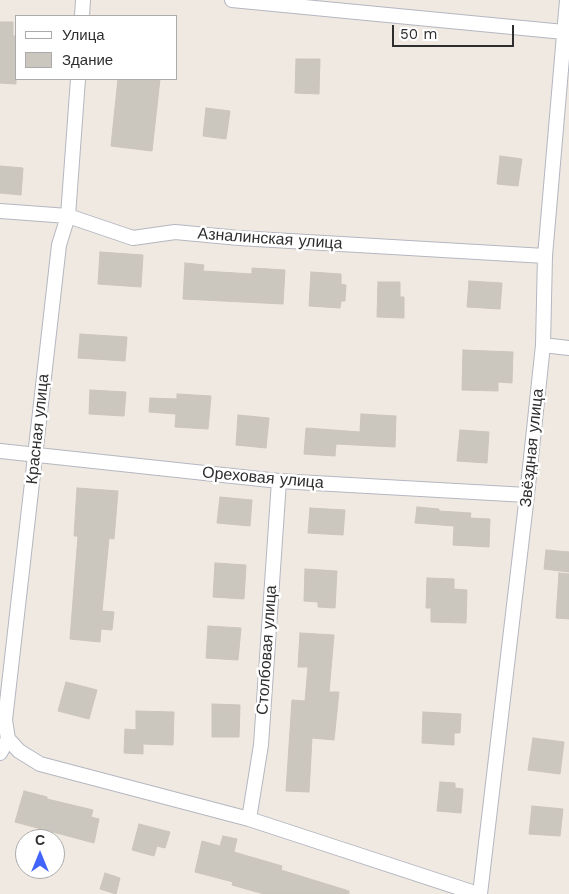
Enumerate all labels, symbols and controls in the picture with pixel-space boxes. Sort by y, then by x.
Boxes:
legend [15,15,178,80]
scale bar [394,15,516,47]
text: 50 m [400,25,437,43]
text: Улица [62,26,105,44]
text: Здание [62,51,113,69]
street label: Азналинская улица [197,224,343,254]
street label: Красная улица [23,373,53,485]
street label: Звёздная улица [516,388,548,508]
street label: Ореховая улица [201,463,325,493]
street label: Столбовая улица [253,585,281,715]
north arrow [15,829,65,879]
text: С [35,832,45,848]

